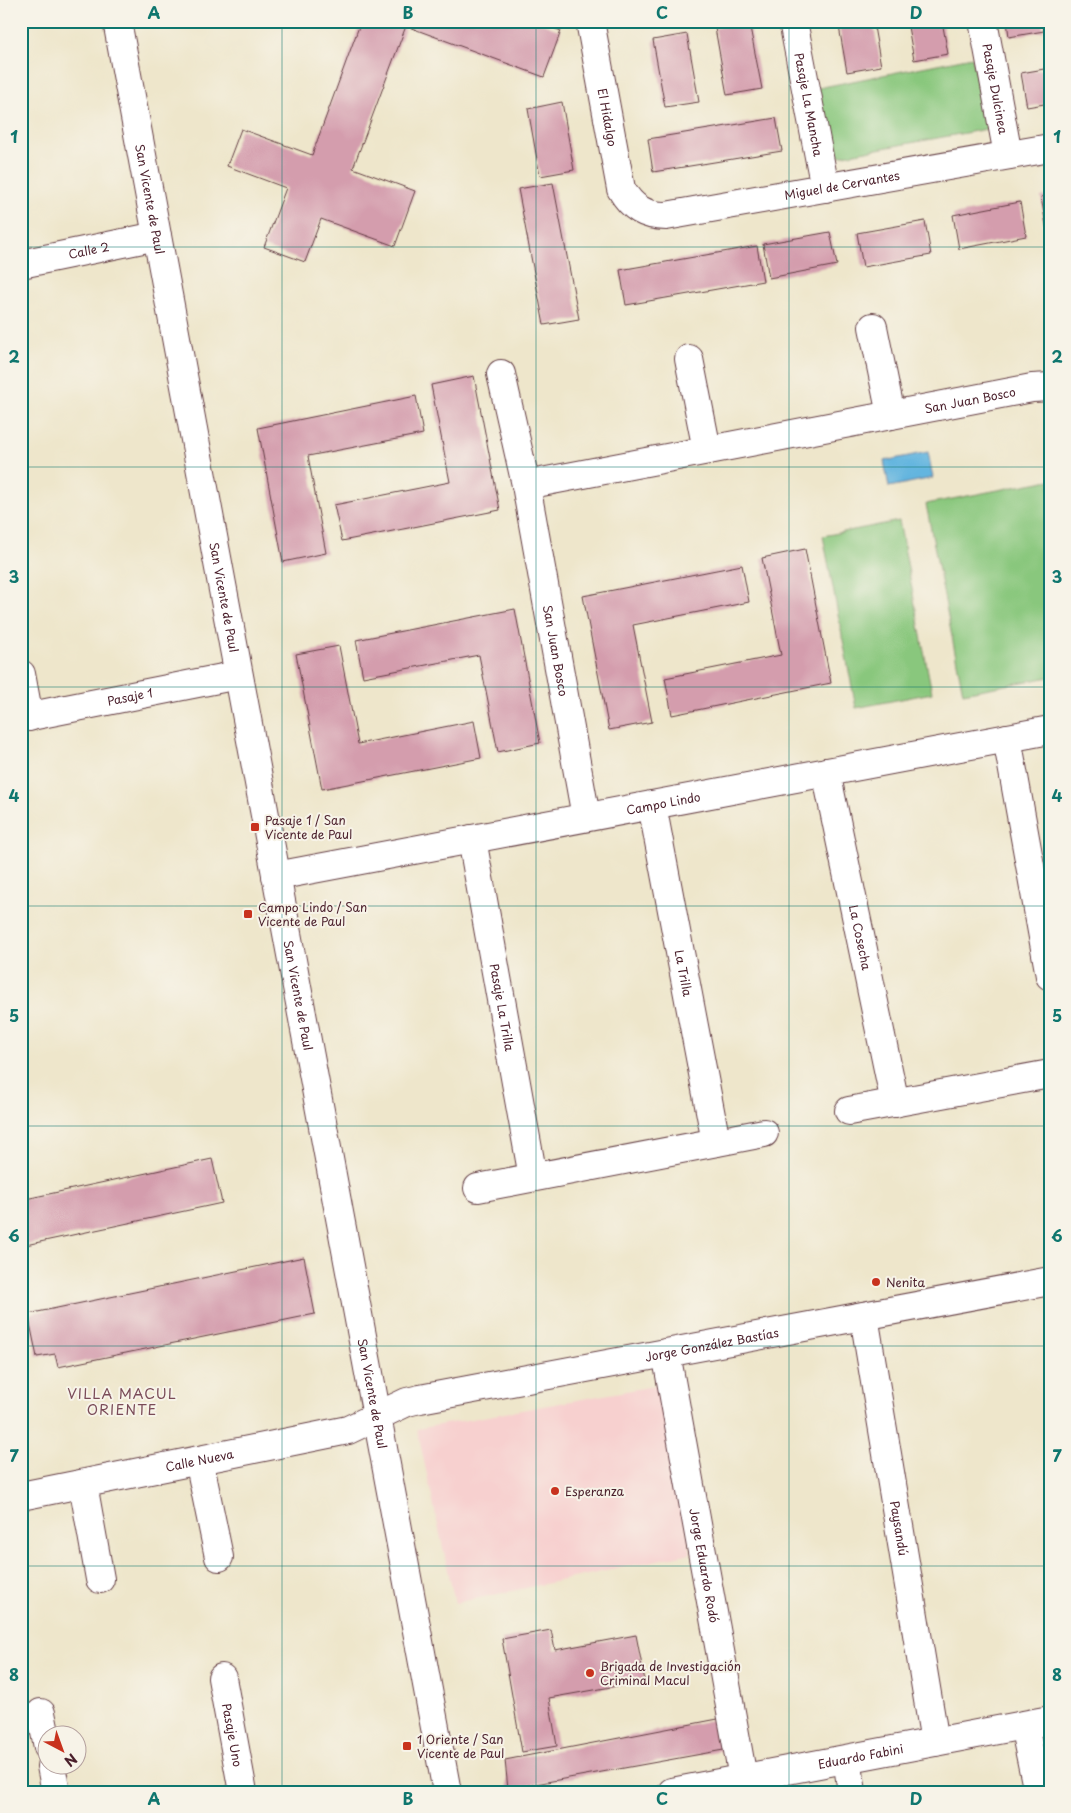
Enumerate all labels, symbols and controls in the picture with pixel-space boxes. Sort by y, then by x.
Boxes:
text: A [148,0,161,24]
text: B [403,0,414,24]
text: C [656,0,668,24]
text: D [910,0,922,24]
street label: Pasaje Dulcinea [978,42,1013,136]
street label: Pasaje La Mancha [790,51,828,158]
street label: El Hidalgo [594,87,622,148]
text: 1 [10,124,18,148]
text: 1 [1053,124,1061,148]
street label: San Vicente de Paul [131,142,169,255]
street label: Miguel de Cervantes [783,166,901,204]
street label: Calle 2 [67,237,111,263]
text: 2 [8,344,20,368]
text: 2 [1051,344,1063,368]
street label: San Juan Bosco [923,382,1017,417]
street label: San Vicente de Paul [205,541,243,654]
text: 3 [9,564,19,588]
text: 3 [1052,564,1062,588]
street label: San Juan Bosco [539,603,573,698]
street label: Pasaje 1 [105,683,154,710]
text: 4 [9,783,20,807]
text: 4 [1052,783,1063,807]
street label: Campo Lindo [625,787,702,819]
place label: Pasaje 1 / San Vicente de Paul [265,811,352,843]
marker: Pasaje 1 / San Vicente de Paul [249,821,261,833]
place label: Campo Lindo / San Vicente de Paul [258,898,367,930]
street label: La Cosecha [845,903,876,972]
marker: Campo Lindo / San Vicente de Paul [242,908,254,920]
street label: San Vicente de Paul [279,939,318,1052]
street label: La Trilla [671,948,697,998]
street label: Pasaje La Trilla [486,962,519,1053]
text: 5 [9,1003,19,1027]
text: 5 [1052,1003,1062,1027]
text: 6 [8,1223,20,1247]
text: 6 [1051,1223,1063,1247]
place label: Nenita [886,1273,925,1291]
marker: Nenita [870,1276,882,1288]
street label: Jorge González Bastías [643,1323,781,1366]
street label: San Vicente de Paul [354,1337,392,1450]
district label: VILLA MACUL ORIENTE [67,1383,177,1420]
text: 7 [9,1443,19,1467]
text: 7 [1052,1443,1062,1467]
street label: Calle Nueva [164,1444,236,1476]
place label: Esperanza [565,1482,624,1500]
marker: Esperanza [549,1485,561,1497]
street label: Paysandú [886,1499,913,1557]
street label: Jorge Eduardo Rodó [685,1507,724,1624]
place label: Brigada de Investigación Criminal Macul [600,1657,741,1689]
text: 8 [9,1662,19,1686]
text: 8 [1052,1662,1062,1686]
marker: Brigada de Investigación Criminal Macul [584,1667,596,1679]
street label: Pasaje Uno [218,1702,247,1769]
north arrow [38,1726,88,1776]
place label: 1 Oriente / San Vicente de Paul [417,1730,504,1762]
street label: Eduardo Fabini [816,1739,905,1773]
marker: 1 Oriente / San Vicente de Paul [401,1740,413,1752]
text: N [60,1749,82,1772]
text: A [148,1786,161,1810]
text: B [403,1786,414,1810]
text: C [656,1786,668,1810]
text: D [910,1786,922,1810]

